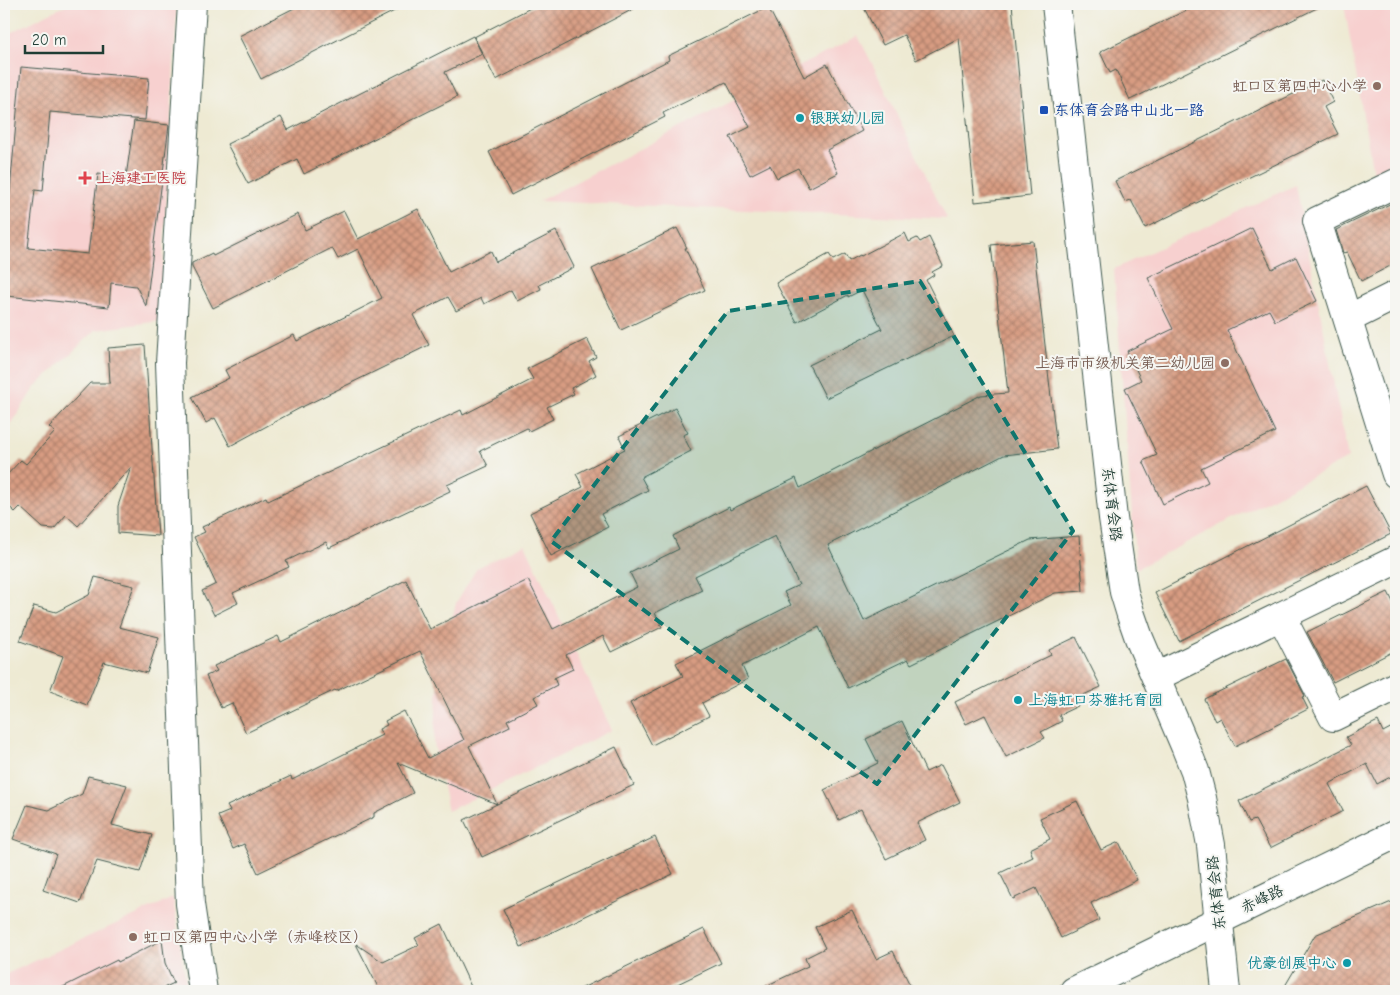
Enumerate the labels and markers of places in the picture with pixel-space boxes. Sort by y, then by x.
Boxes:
place label: 虹口区第四中心小学 [1232,77,1367,95]
marker: 虹口区第四中心小学 [1371,80,1383,92]
place label: 东体育会路中山北一路 [1054,101,1204,119]
marker: 东体育会路中山北一路 [1038,104,1050,116]
place label: 银联幼儿园 [810,109,885,127]
marker: 银联幼儿园 [794,112,806,124]
place label: 上海建工医院 [96,169,186,187]
marker: 上海建工医院 [78,171,92,185]
place label: 上海市市级机关第二幼儿园 [1035,354,1215,372]
marker: 上海市市级机关第二幼儿园 [1219,357,1231,369]
place label: 上海虹口芬雅托育园 [1028,691,1163,709]
marker: 上海虹口芬雅托育园 [1012,694,1024,706]
place label: 虹口区第四中心小学（赤峰校区） [143,928,368,946]
marker: 虹口区第四中心小学（赤峰校区） [127,931,139,943]
place label: 优豪创展中心 [1247,954,1337,972]
marker: 优豪创展中心 [1341,957,1353,969]

